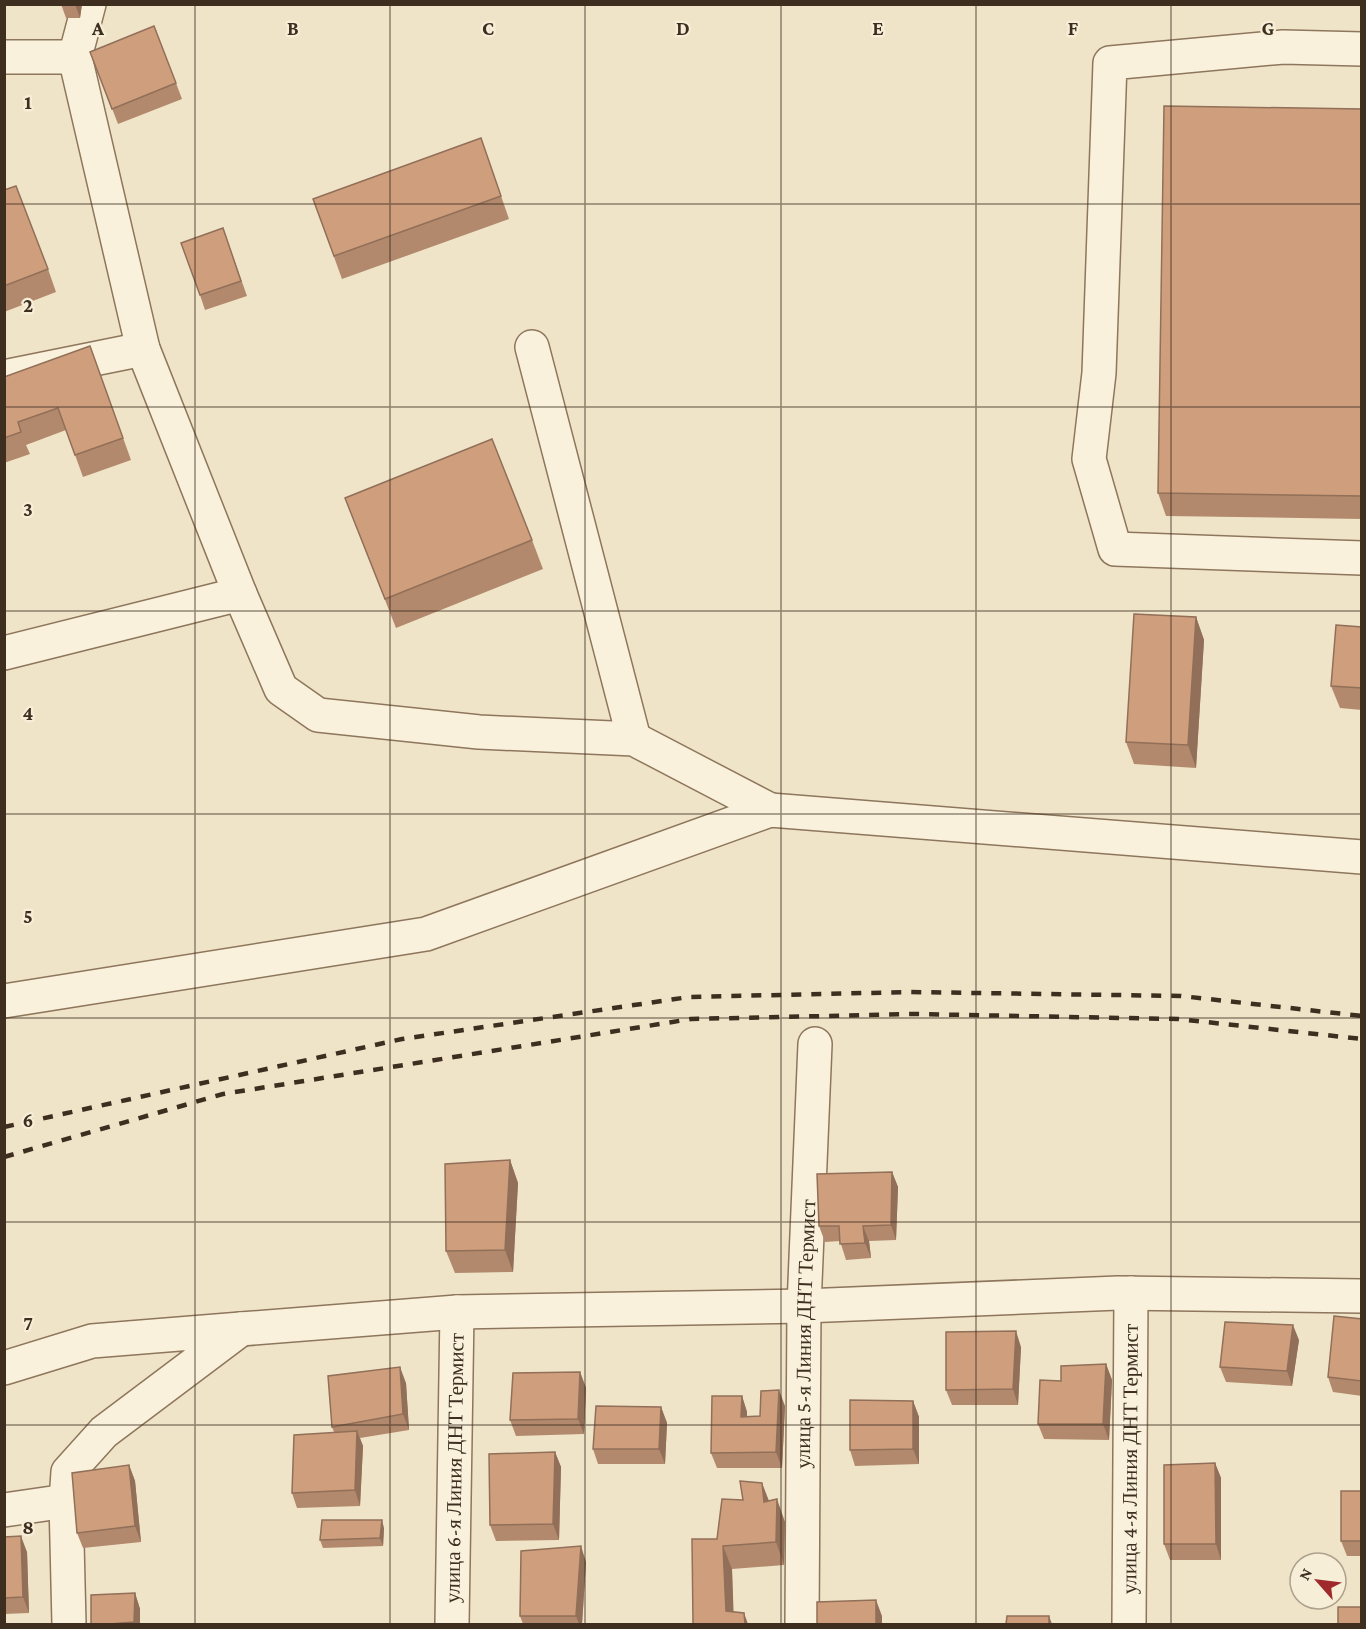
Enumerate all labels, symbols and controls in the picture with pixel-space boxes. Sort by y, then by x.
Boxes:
text: A [91,17,105,39]
text: B [287,17,299,39]
text: C [482,17,494,39]
text: D [676,17,690,39]
text: E [872,17,884,39]
text: F [1068,17,1079,39]
text: G [1262,17,1275,39]
text: 1 [24,91,32,113]
text: 2 [23,294,33,316]
text: 3 [23,498,33,520]
text: 4 [23,702,34,724]
text: 5 [23,905,33,927]
text: 6 [23,1109,33,1131]
street label: улица 5-я Линия ДНТ Термист [791,1199,820,1469]
text: 7 [23,1312,33,1334]
street label: улица 4-я Линия ДНТ Термист [1117,1324,1143,1594]
street label: улица 6-я Линия ДНТ Термист [440,1333,469,1603]
text: 8 [22,1516,34,1538]
north arrow [1288,1551,1348,1611]
text: N [1295,1565,1315,1583]

